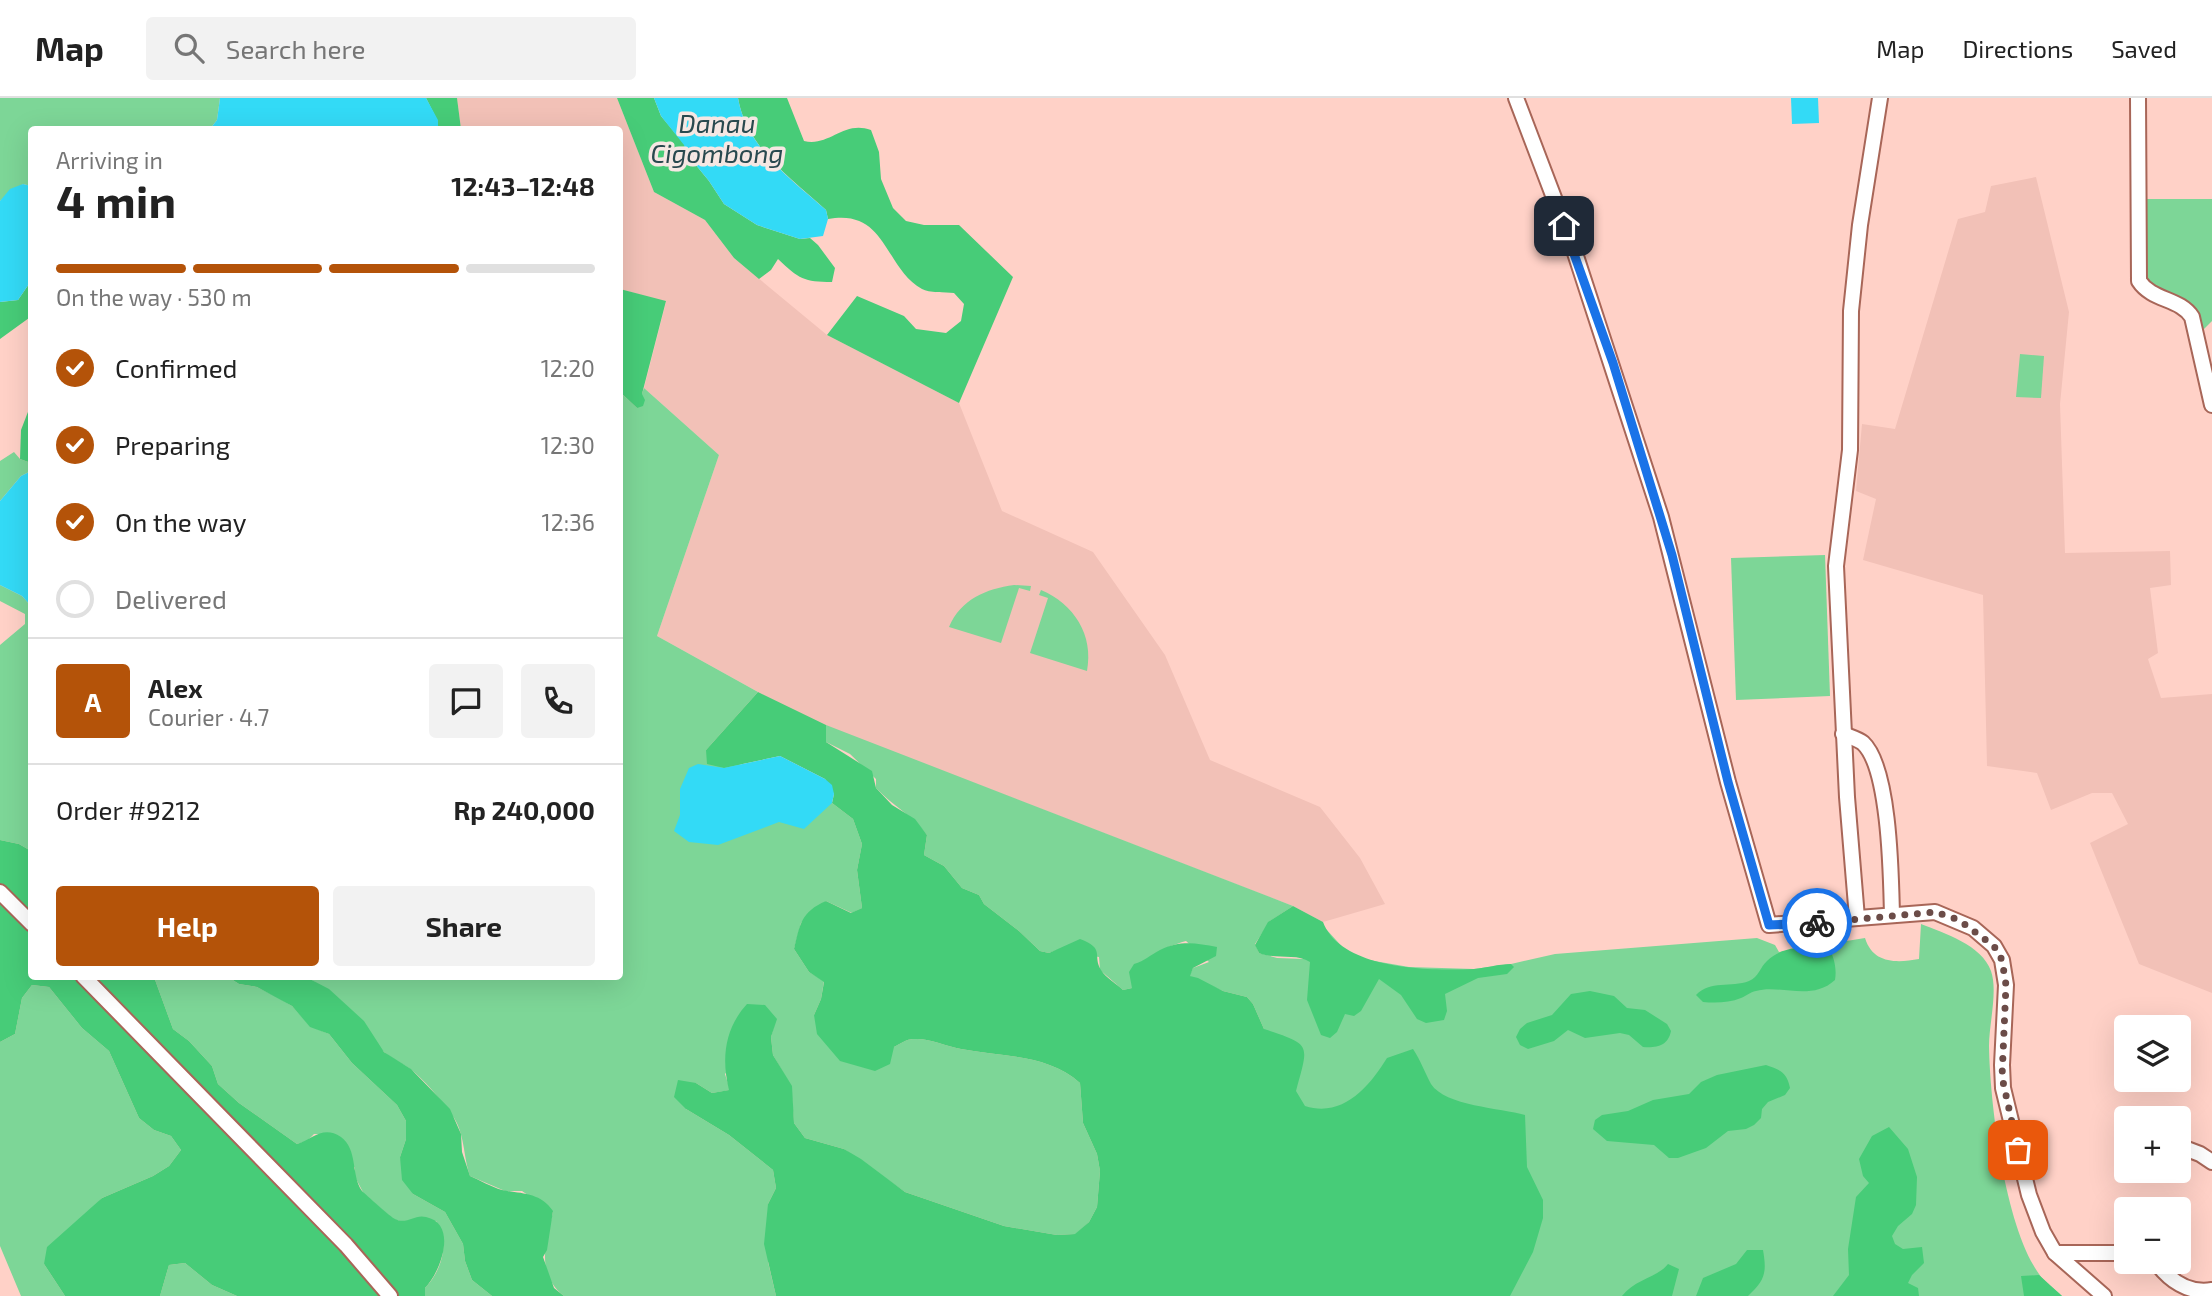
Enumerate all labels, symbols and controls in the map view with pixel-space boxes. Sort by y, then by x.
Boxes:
search box [146,17,636,80]
text: Map [35,28,104,68]
icon: search [170,29,208,67]
text: Search here [226,33,365,64]
text: Map [1876,34,1924,63]
text: Directions [1962,34,2073,63]
text: Saved [2111,34,2177,63]
water label: Danau Cigombong [651,107,783,168]
text: Arriving in [56,146,163,174]
text: 12:43–12:48 [451,170,595,201]
text: 4 min [56,172,176,227]
pin [1534,196,1594,256]
icon: home [1545,207,1583,245]
text: On the way · 530 m [56,283,252,311]
icon: check [56,349,94,387]
text: Confirmed [115,352,238,383]
text: 12:20 [541,354,595,382]
icon: check [56,426,94,464]
text: Preparing [115,429,230,460]
text: 12:30 [541,431,595,459]
icon: check [56,503,94,541]
text: On the way [115,506,246,537]
text: 12:36 [542,508,595,536]
text: Delivered [115,583,227,614]
button: chat [429,664,503,738]
button: phone [521,664,595,738]
text: Alex [148,672,203,703]
text: A [85,686,101,717]
text: Courier · 4.7 [148,703,269,731]
text: Order #9212 [56,794,200,825]
text: Rp 240,000 [453,794,595,825]
button: Help [56,886,319,966]
button: Share [333,886,595,966]
courier [1782,888,1852,958]
icon: bike [1798,904,1836,942]
map controls [2114,1015,2191,1274]
button: layers [2114,1015,2191,1092]
button: + [2114,1106,2191,1183]
pin [1988,1120,2048,1180]
icon: bag [1999,1131,2037,1169]
button: − [2114,1197,2191,1274]

